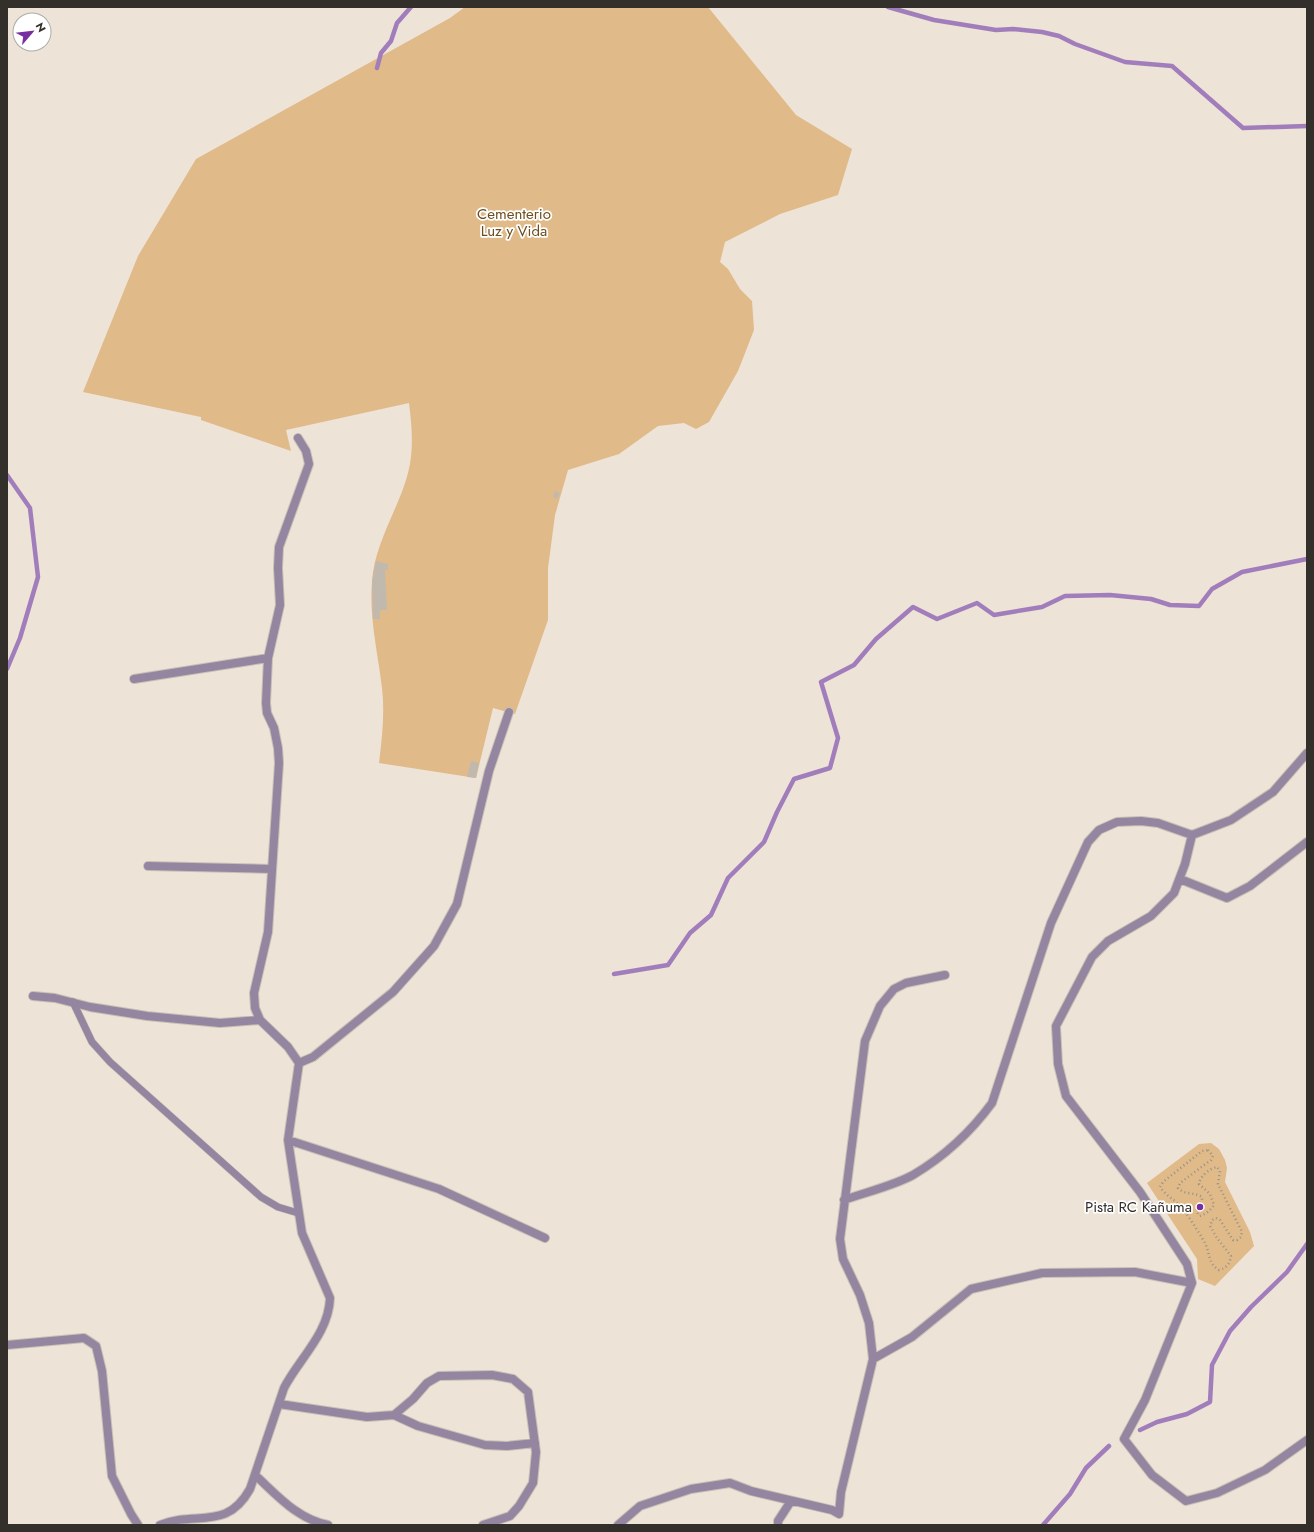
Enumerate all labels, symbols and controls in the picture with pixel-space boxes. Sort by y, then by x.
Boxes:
north arrow [12,12,52,52]
text: N [32,20,50,35]
park label: Cementerio Luz y Vida [477,203,551,242]
place label: Pista RC Kañuma [1085,1196,1192,1218]
marker: Pista RC Kañuma [1195,1202,1205,1212]

